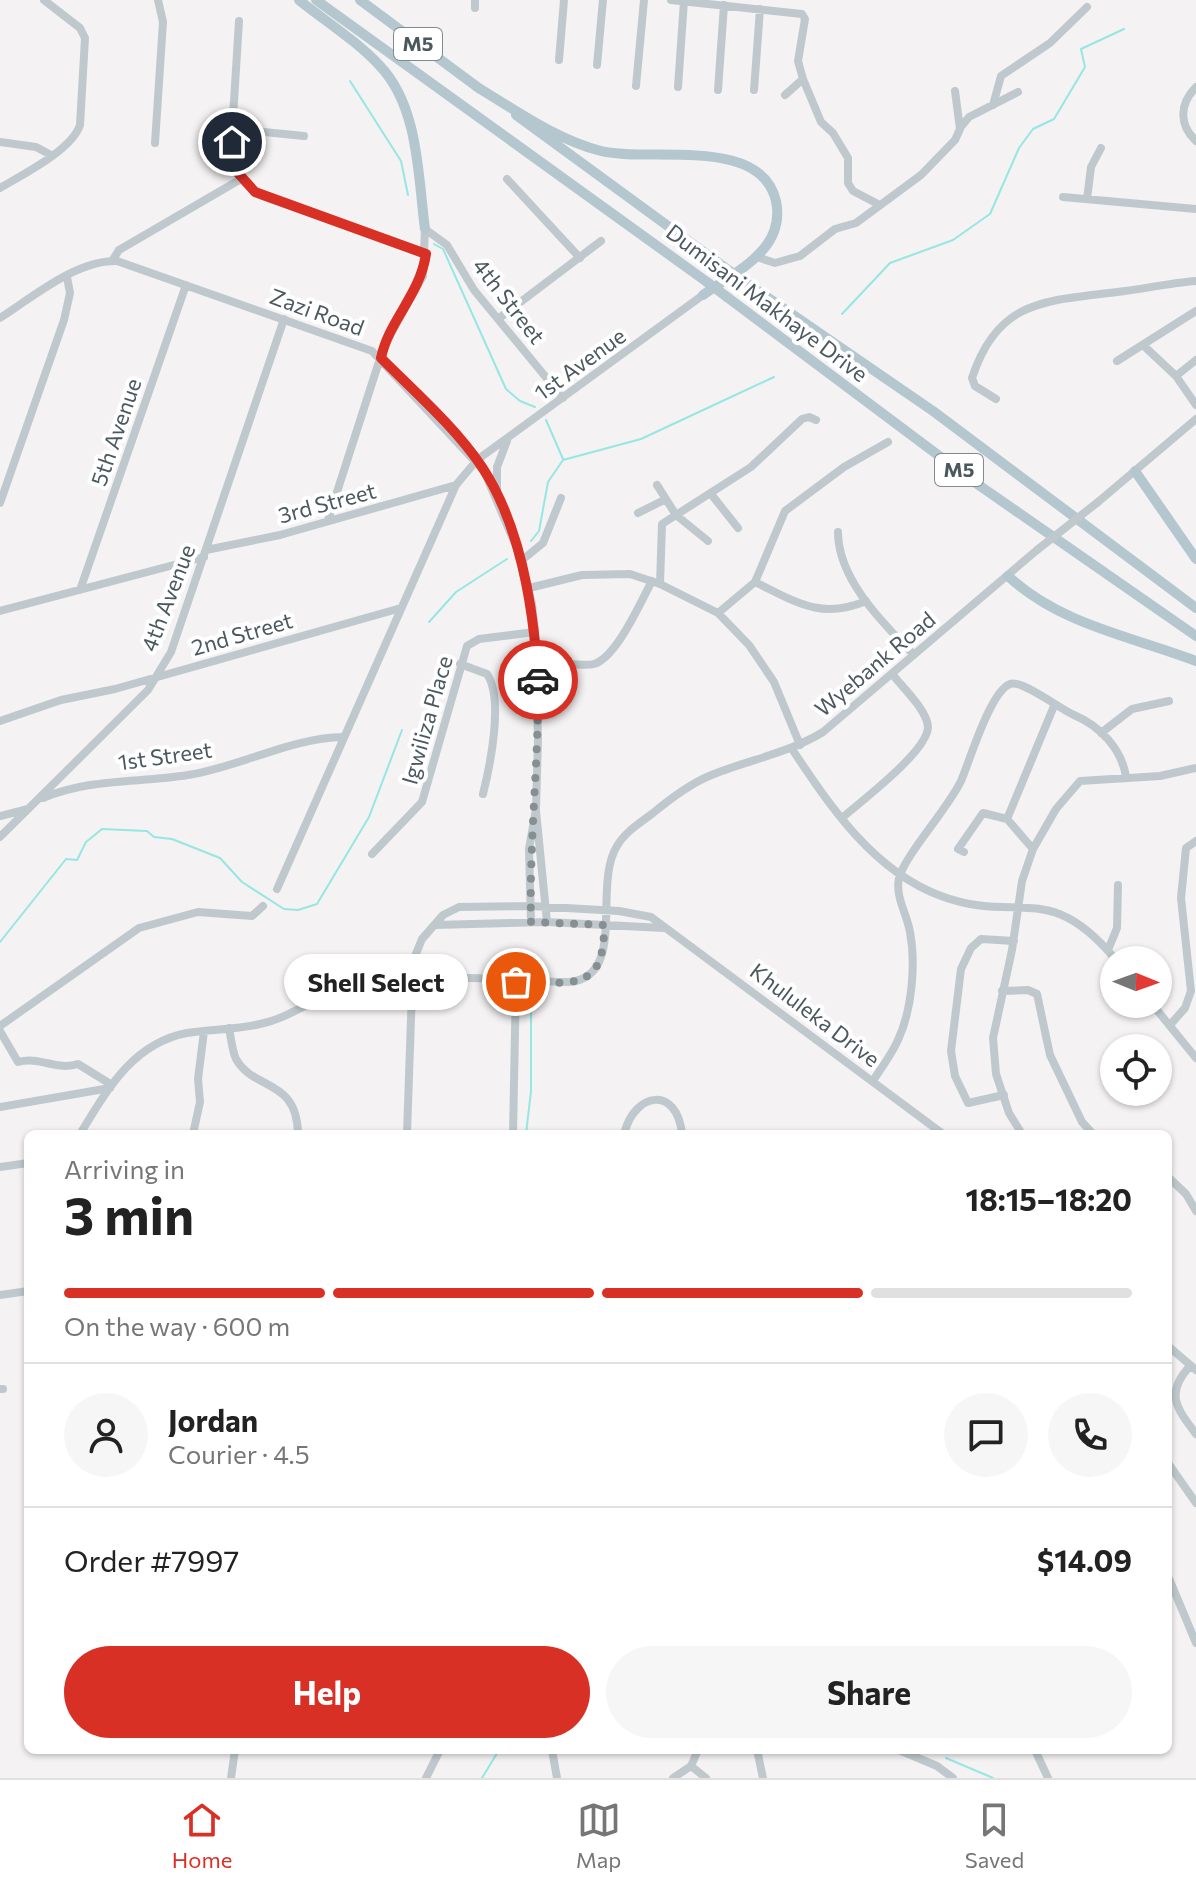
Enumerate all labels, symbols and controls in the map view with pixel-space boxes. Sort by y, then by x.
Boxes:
road number: M5 [394,28,442,60]
pin [198,108,266,176]
icon: home [210,120,254,164]
street label: Dumisani Makhaye Drive [661,218,873,387]
street label: 4th Street [468,252,551,349]
street label: Zazi Road [266,282,368,341]
street label: 1st Avenue [529,322,630,406]
street label: 5th Avenue [85,375,146,489]
road number: M5 [935,454,983,486]
street label: 3rd Street [275,477,379,529]
street label: 4th Avenue [135,541,200,655]
street label: Wyebank Road [809,605,940,722]
street label: 2nd Street [188,606,296,661]
courier [498,640,578,720]
street label: Igwiliza Place [395,652,458,787]
icon: car [516,658,560,702]
street label: 1st Street [116,736,214,775]
north arrow [1100,946,1172,1018]
map controls [1100,946,1172,1106]
pin [482,948,550,1016]
callout: Shell Select [284,954,468,1010]
street label: Khululeka Drive [745,957,886,1072]
icon: bag [494,960,538,1004]
text: Shell Select [307,966,445,997]
button: locate [1100,1034,1172,1106]
text: Arriving in [64,1153,185,1184]
text: 18:15–18:20 [966,1180,1132,1217]
text: 3 min [64,1182,194,1246]
text: On the way · 600 m [64,1310,290,1341]
button: person [64,1393,148,1477]
button: chat [944,1393,1028,1477]
button: phone [1048,1393,1132,1477]
text: Jordan [168,1401,258,1438]
text: Courier · 4.5 [168,1438,310,1469]
text: Order #7997 [64,1541,239,1578]
text: $14.09 [1037,1541,1132,1578]
button: Help [64,1646,590,1738]
button: Share [606,1646,1132,1738]
tab: Home [172,1798,232,1873]
tab: Map [576,1798,621,1873]
tab: Saved [965,1798,1024,1873]

